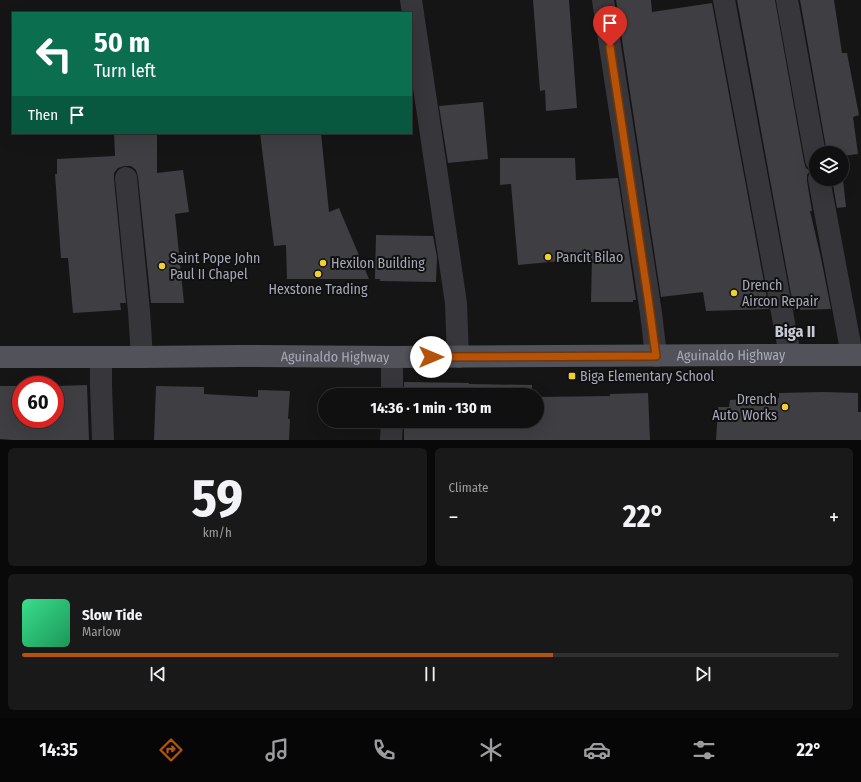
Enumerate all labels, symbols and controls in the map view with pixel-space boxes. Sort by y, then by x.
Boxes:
pin [593,6,627,47]
icon: arrive [599,12,621,34]
text: 50 m [94,26,150,59]
icon: left [28,28,80,80]
text: Turn left [94,60,156,82]
icon: arrive [66,104,88,126]
text: Then [28,106,58,124]
map controls [809,146,849,186]
button: layers [809,146,849,186]
place label: Pancit Bilao [556,249,623,266]
place label: Saint Pope John Paul II Chapel [170,250,260,283]
marker: Pancit Bilao [543,252,553,262]
place label: Hexilon Building [331,255,425,272]
marker: Hexilon Building [318,258,328,268]
marker: Saint Pope John Paul II Chapel [157,261,167,271]
marker: Hexstone Trading [313,269,323,279]
place label: Drench Aircon Repair [742,277,818,310]
place label: Hexstone Trading [269,281,368,298]
marker: Drench Aircon Repair [729,288,739,298]
district label: Biga II [775,322,815,341]
position arrow [410,336,452,378]
street label: Aguinaldo Highway [677,347,786,364]
street label: Aguinaldo Highway [281,348,390,365]
place label: Biga Elementary School [580,368,715,385]
marker: Biga Elementary School [567,371,577,381]
speed limit sign: 60 [12,376,64,428]
place label: Drench Auto Works [712,391,777,424]
text: 14:36 · 1 min · 130 m [371,399,491,417]
marker: Drench Auto Works [780,402,790,412]
text: 59 [191,467,243,530]
text: Climate [449,480,489,495]
text: 22° [623,499,665,535]
text: − [449,504,458,531]
text: + [829,504,839,531]
text: km/h [203,525,232,540]
text: Slow Tide [82,606,142,624]
text: Marlow [82,624,121,639]
icon: previous [147,663,169,685]
icon: pause [419,663,441,685]
icon: next [692,663,714,685]
icon: directions [157,736,185,764]
icon: music [263,736,291,764]
icon: phone [370,736,398,764]
icon: climate [477,736,505,764]
icon: car [583,736,611,764]
icon: filters [690,736,718,764]
text: 14:35 [39,739,78,761]
text: 22° [797,739,822,761]

